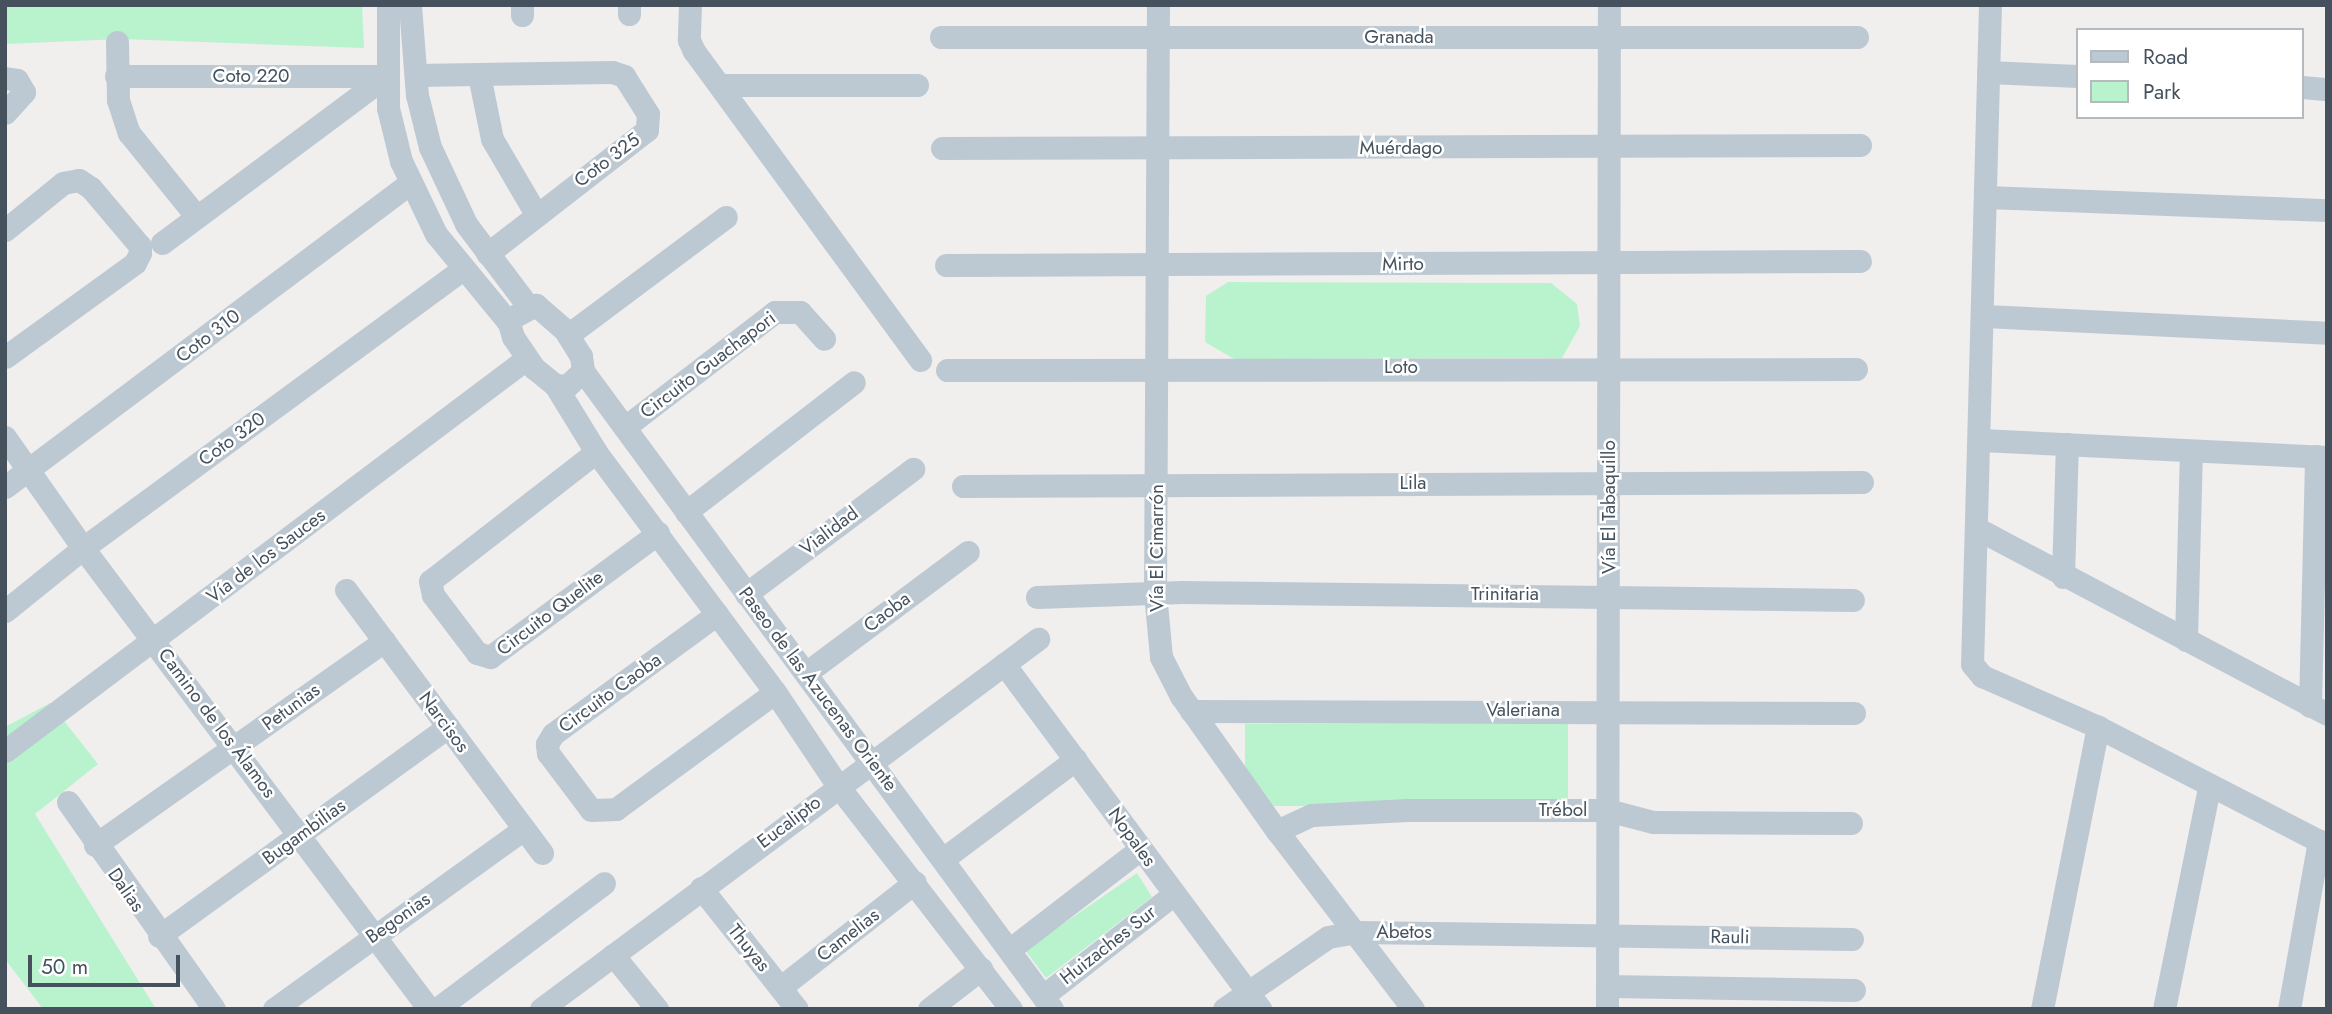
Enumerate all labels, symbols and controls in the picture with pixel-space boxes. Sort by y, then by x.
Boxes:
street label: Granada [1364,26,1434,48]
legend [2076,28,2304,119]
text: Road [2143,42,2188,72]
street label: Coto 220 [212,65,290,87]
text: Park [2143,77,2180,107]
street label: Coto 325 [570,128,644,192]
street label: Muérdago [1360,137,1442,159]
street label: Mirto [1382,252,1424,276]
street label: Coto 310 [171,305,245,367]
street label: Circuito Guachapori [636,307,780,423]
street label: Loto [1384,356,1418,378]
street label: Coto 320 [194,407,270,471]
street label: Vía El Tabaquillo [1598,440,1620,574]
street label: Lila [1400,472,1426,494]
street label: Vía El Cimarrón [1146,484,1168,612]
street label: Vialidad [795,502,863,560]
street label: Vía de los Sauces [202,504,330,608]
street label: Circuito Quelite [492,566,608,660]
street label: Paseo de las Azucenas Oriente [734,582,902,796]
street label: Trinitaria [1471,583,1539,605]
street label: Caoba [859,587,915,637]
street label: Camino de los Álamos [153,644,281,802]
street label: Circuito Caoba [554,648,666,738]
street label: Petunias [258,678,324,736]
street label: Narcisos [414,687,474,757]
street label: Valeriana [1486,699,1560,721]
street label: Eucalipto [753,791,825,853]
street label: Bugambilias [258,794,350,870]
street label: Trébol [1539,799,1587,821]
street label: Nopales [1103,803,1161,871]
street label: Dalias [103,864,149,916]
street label: Begonias [361,888,435,948]
street label: Huizaches Sur [1055,900,1161,990]
street label: Camelias [812,904,884,966]
street label: Thuyas [723,920,775,976]
street label: Abetos [1376,921,1432,943]
street label: Rauli [1710,925,1750,949]
scale bar [32,940,184,984]
text: 50 m [41,952,88,982]

